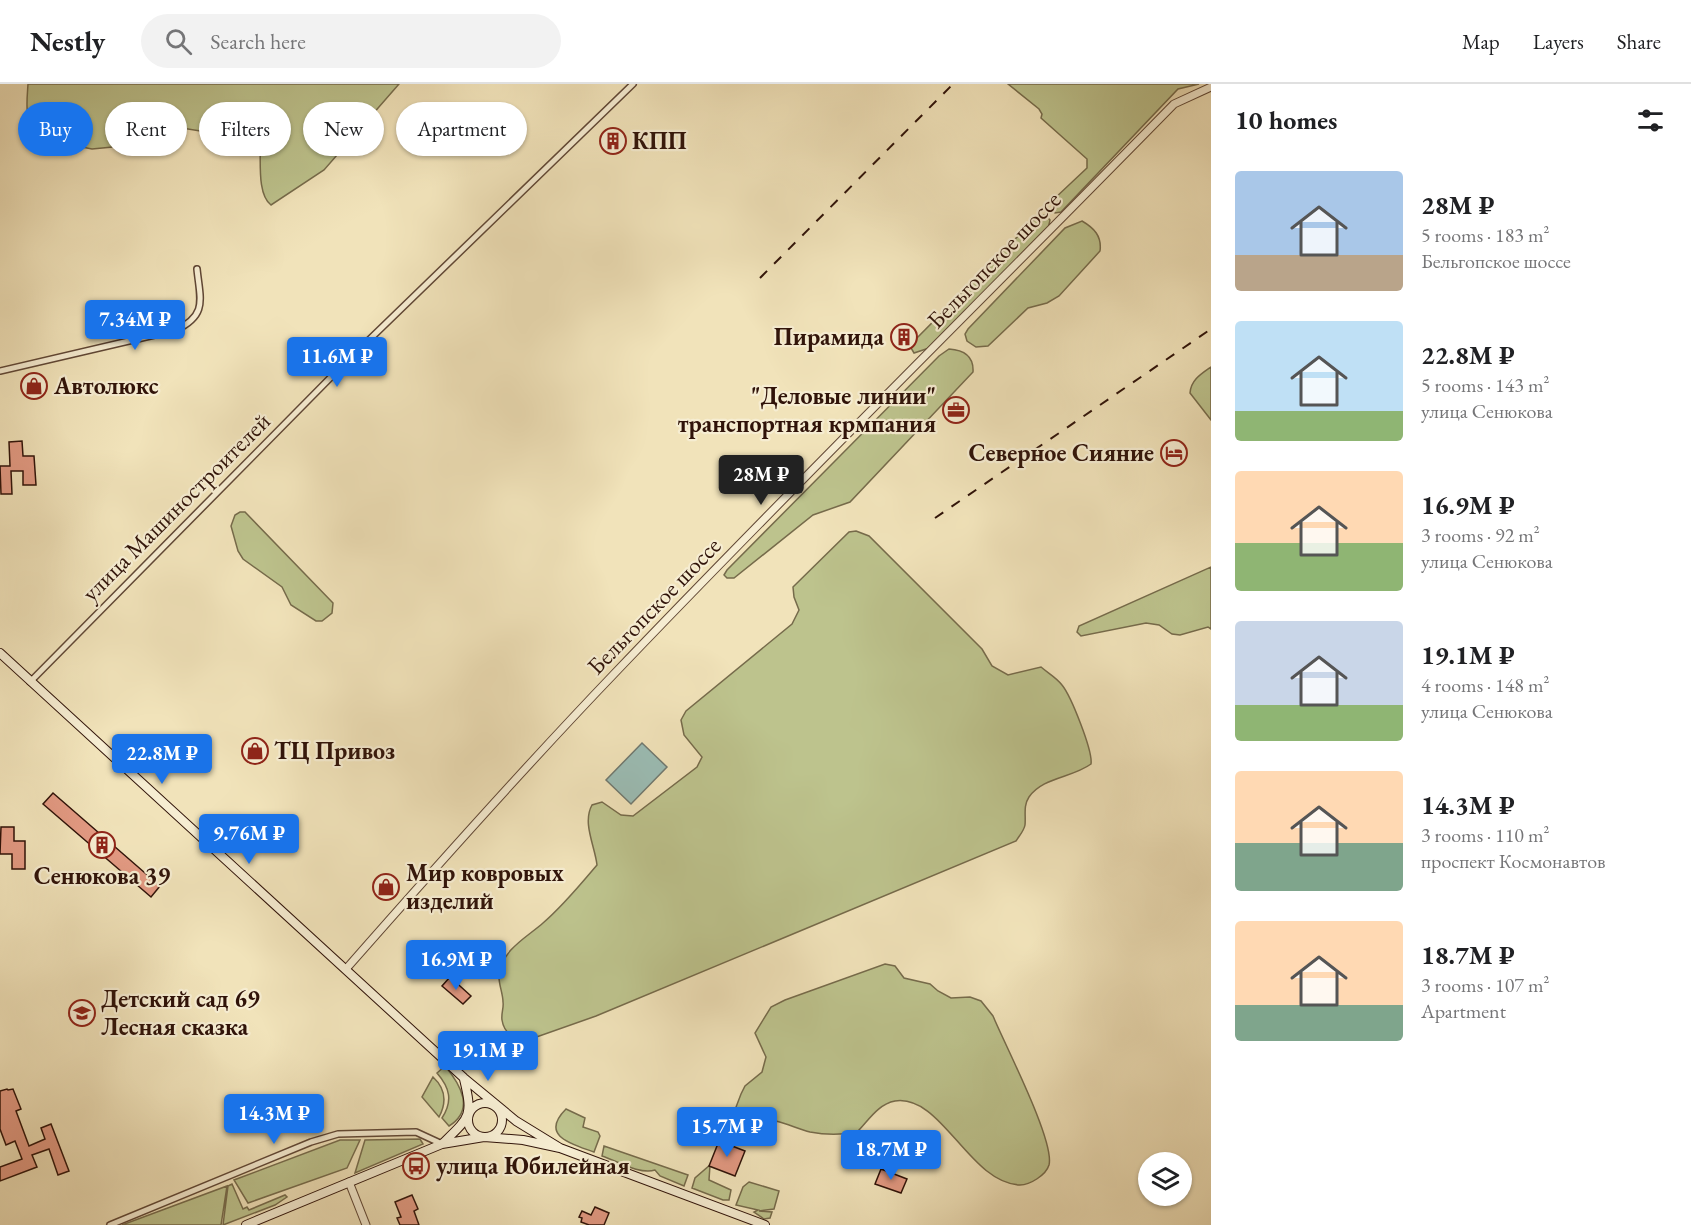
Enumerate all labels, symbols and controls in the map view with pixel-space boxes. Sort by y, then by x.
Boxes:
search box [141,14,561,68]
text: Nestly [30,23,105,59]
icon: search [162,25,195,58]
text: Search here [210,27,306,56]
text: Map [1462,28,1500,55]
text: Layers [1533,28,1584,55]
text: Share [1617,28,1661,55]
chip: Buy [18,102,93,156]
chip: Rent [105,102,187,156]
chip: Filters [199,102,291,156]
chip: New [303,102,384,156]
chip: Apartment [396,102,527,156]
text: 10 homes [1235,103,1337,137]
icon: filters [1634,104,1667,137]
place label: КПП [632,125,687,156]
building icon: КПП [598,126,628,156]
street label: Бельгопское шоссе [920,184,1067,335]
text: 28M ₽ [1421,188,1495,222]
icon: home [1283,195,1355,267]
text: 5 rooms · 183 m² [1421,222,1549,248]
text: Бельгопское шоссе [1421,248,1571,274]
pin: 7.34M ₽ [80,300,190,351]
text: 7.34M ₽ [99,306,171,332]
place label: Пирамида [774,321,884,352]
building icon: Пирамида [889,322,919,352]
pin: 11.6M ₽ [282,337,392,388]
text: 22.8M ₽ [1421,338,1515,372]
text: 11.6M ₽ [301,343,373,369]
icon: home [1283,345,1355,417]
place label: Автолюкс [53,370,159,401]
shop icon: Автолюкс [19,371,49,401]
text: 5 rooms · 143 m² [1421,372,1549,398]
place label: "Деловые линии" транспортная крмпания [678,380,936,439]
office icon: "Деловые линии" транспортная крмпания [941,395,971,425]
text: улица Сенюкова [1421,398,1553,424]
street label: улица Машиностроителей [75,405,277,608]
place label: Северное Сияние [969,437,1154,468]
hotel icon: Северное Сияние [1159,438,1189,468]
pin: 28M ₽ [719,455,803,506]
text: 28M ₽ [733,461,789,487]
text: 16.9M ₽ [1421,488,1515,522]
icon: home [1283,495,1355,567]
text: 3 rooms · 92 m² [1421,522,1540,548]
street label: Бельгопское шоссе [580,530,727,681]
text: улица Сенюкова [1421,548,1553,574]
text: 19.1M ₽ [1421,638,1515,672]
icon: home [1283,645,1355,717]
text: 4 rooms · 148 m² [1421,672,1549,698]
text: улица Сенюкова [1421,698,1553,724]
pin: 22.8M ₽ [107,734,217,785]
place label: ТЦ Привоз [274,735,395,766]
shop icon: ТЦ Привоз [240,736,270,766]
text: 22.8M ₽ [126,740,198,766]
text: 14.3M ₽ [1421,788,1515,822]
icon: home [1283,795,1355,867]
pin: 9.76M ₽ [194,814,304,865]
text: 9.76M ₽ [213,820,285,846]
text: 3 rooms · 110 m² [1421,822,1549,848]
building icon: Сенюкова 39 [87,830,117,860]
text: проспект Космонавтов [1421,848,1606,874]
place label: Мир ковровых изделий [406,857,564,916]
place label: Сенюкова 39 [34,860,171,891]
shop icon: Мир ковровых изделий [371,872,401,902]
text: 18.7M ₽ [1421,938,1515,972]
pin: 16.9M ₽ [401,940,511,991]
icon: home [1283,945,1355,1017]
text: 16.9M ₽ [420,946,492,972]
text: 3 rooms · 107 m² [1421,972,1549,998]
place label: Детский сад 69 Лесная сказка [101,983,260,1042]
school or university icon: Детский сад 69 Лесная сказка [67,998,97,1028]
text: Apartment [1421,998,1506,1024]
pin: 19.1M ₽ [433,1031,543,1082]
text: 19.1M ₽ [452,1037,524,1063]
pin: 14.3M ₽ [219,1094,329,1145]
text: 14.3M ₽ [238,1100,310,1126]
pin: 15.7M ₽ [672,1107,782,1158]
text: 15.7M ₽ [691,1113,763,1139]
pin: 18.7M ₽ [836,1130,946,1181]
text: 18.7M ₽ [855,1136,927,1162]
place label: улица Юбилейная [436,1150,630,1182]
bus stop icon: улица Юбилейная [401,1151,431,1181]
map controls [1138,1152,1192,1206]
button: layers [1138,1152,1192,1206]

